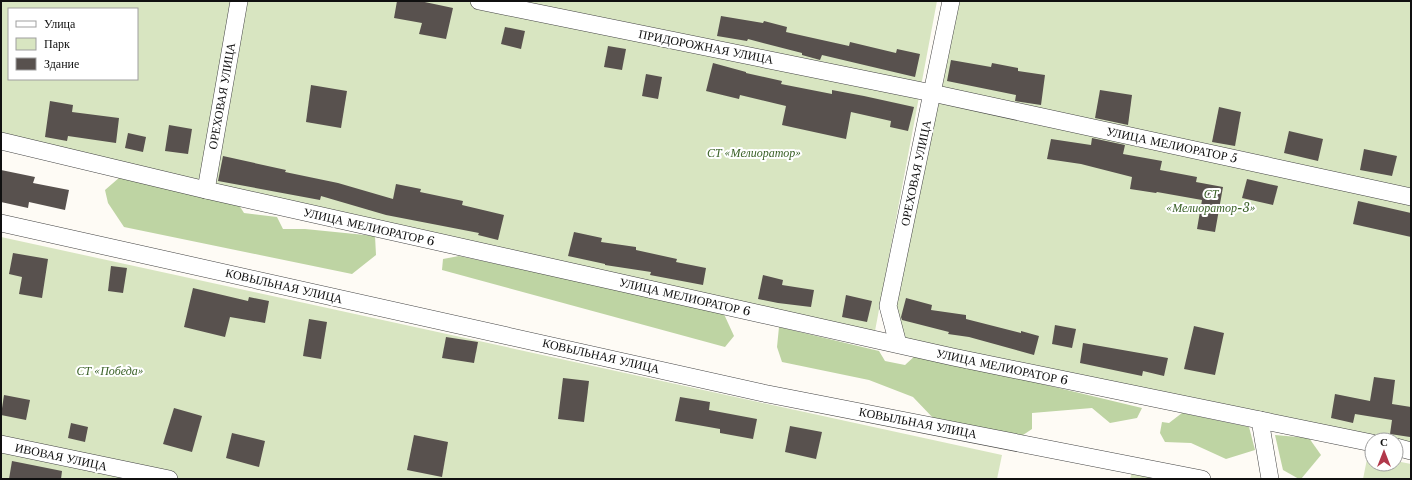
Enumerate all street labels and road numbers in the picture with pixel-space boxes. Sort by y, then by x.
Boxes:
street label: ПРИДОРОЖНАЯ УЛИЦА [637,26,775,67]
street label: ОРЕХОВАЯ УЛИЦА [205,41,238,150]
street label: ОРЕХОВАЯ УЛИЦА [897,118,934,227]
street label: УЛИЦА МЕЛИОРАТОР 5 [1105,123,1239,166]
street label: УЛИЦА МЕЛИОРАТОР 6 [302,204,437,249]
street label: КОВЫЛЬНАЯ УЛИЦА [224,265,345,306]
street label: УЛИЦА МЕЛИОРАТОР 6 [618,274,753,319]
street label: КОВЫЛЬНАЯ УЛИЦА [541,335,662,376]
street label: УЛИЦА МЕЛИОРАТОР 6 [935,345,1070,388]
street label: КОВЫЛЬНАЯ УЛИЦА [858,404,979,441]
street label: ИВОВАЯ УЛИЦА [14,439,109,474]

